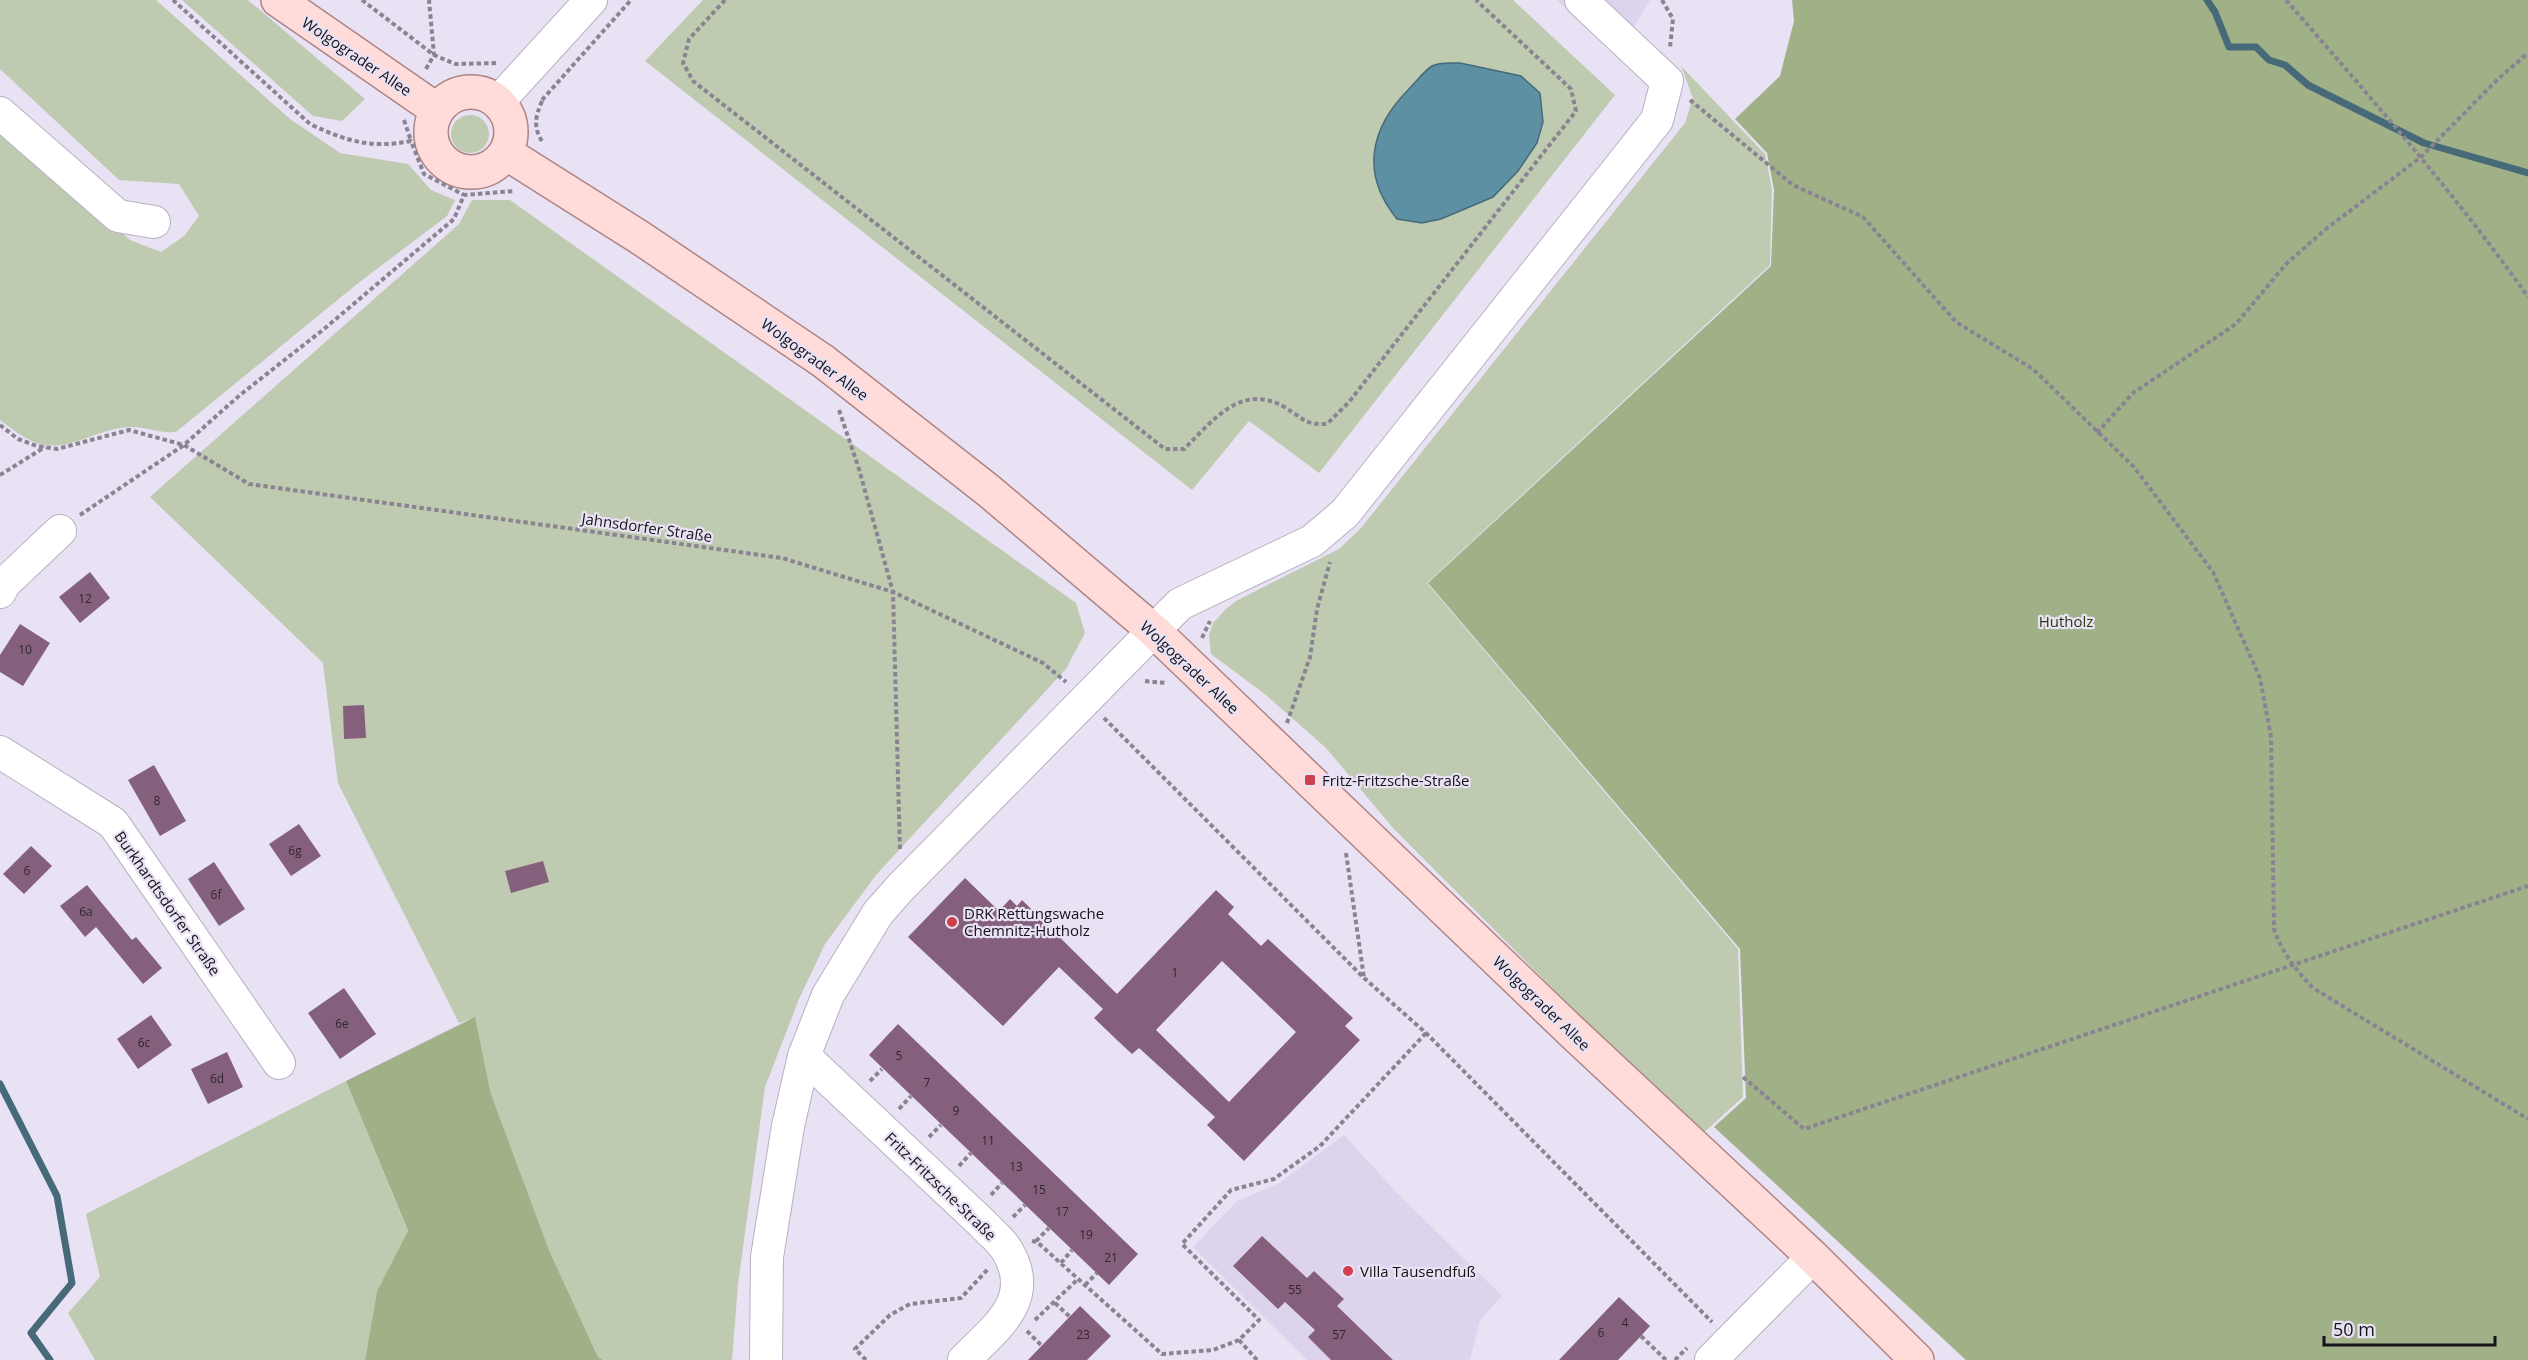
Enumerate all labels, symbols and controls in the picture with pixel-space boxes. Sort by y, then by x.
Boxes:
street label: Wolgograder Allee [298,12,416,100]
street label: Wolgograder Allee [757,313,873,405]
street label: Jahnsdorfer Straße [578,508,714,546]
house number: 12 [78,590,92,607]
park label: Hutholz [2039,611,2093,631]
street label: Wolgograder Allee [1136,616,1244,718]
house number: 10 [18,641,32,658]
place label: Fritz-Fritzsche-Straße [1322,770,1469,790]
marker: Fritz-Fritzsche-Straße [1303,773,1317,787]
house number: 8 [154,792,161,809]
street label: Burkhardtsdorfer Straße [111,827,225,979]
house number: 6g [288,842,302,859]
house number: 6 [24,862,31,879]
house number: 6f [211,886,222,903]
house number: 6a [79,903,93,920]
place label: DRK Rettungswache Chemnitz-Hutholz [964,903,1104,940]
marker: DRK Rettungswache Chemnitz-Hutholz [945,915,959,929]
street label: Wolgograder Allee [1489,951,1595,1055]
house number: 1 [1172,964,1178,981]
house number: 6e [335,1015,349,1032]
house number: 6c [138,1034,151,1051]
house number: 5 [896,1047,903,1064]
house number: 6d [210,1070,224,1087]
house number: 7 [924,1074,931,1091]
house number: 9 [953,1102,960,1119]
street label: Fritz-Fritzsche-Straße [881,1128,1001,1244]
house number: 11 [981,1132,995,1149]
house number: 13 [1009,1158,1023,1175]
house number: 15 [1032,1181,1046,1198]
house number: 17 [1055,1203,1069,1220]
house number: 19 [1079,1226,1093,1243]
house number: 21 [1104,1249,1118,1266]
place label: Villa Tausendfuß [1360,1261,1476,1281]
marker: Villa Tausendfuß [1341,1264,1355,1278]
house number: 55 [1288,1281,1302,1298]
scale bar [2324,1309,2495,1347]
house number: 4 [1622,1314,1629,1331]
text: 50 m [2333,1317,2375,1341]
house number: 6 [1598,1324,1605,1341]
house number: 23 [1076,1326,1090,1343]
house number: 57 [1332,1326,1346,1343]

